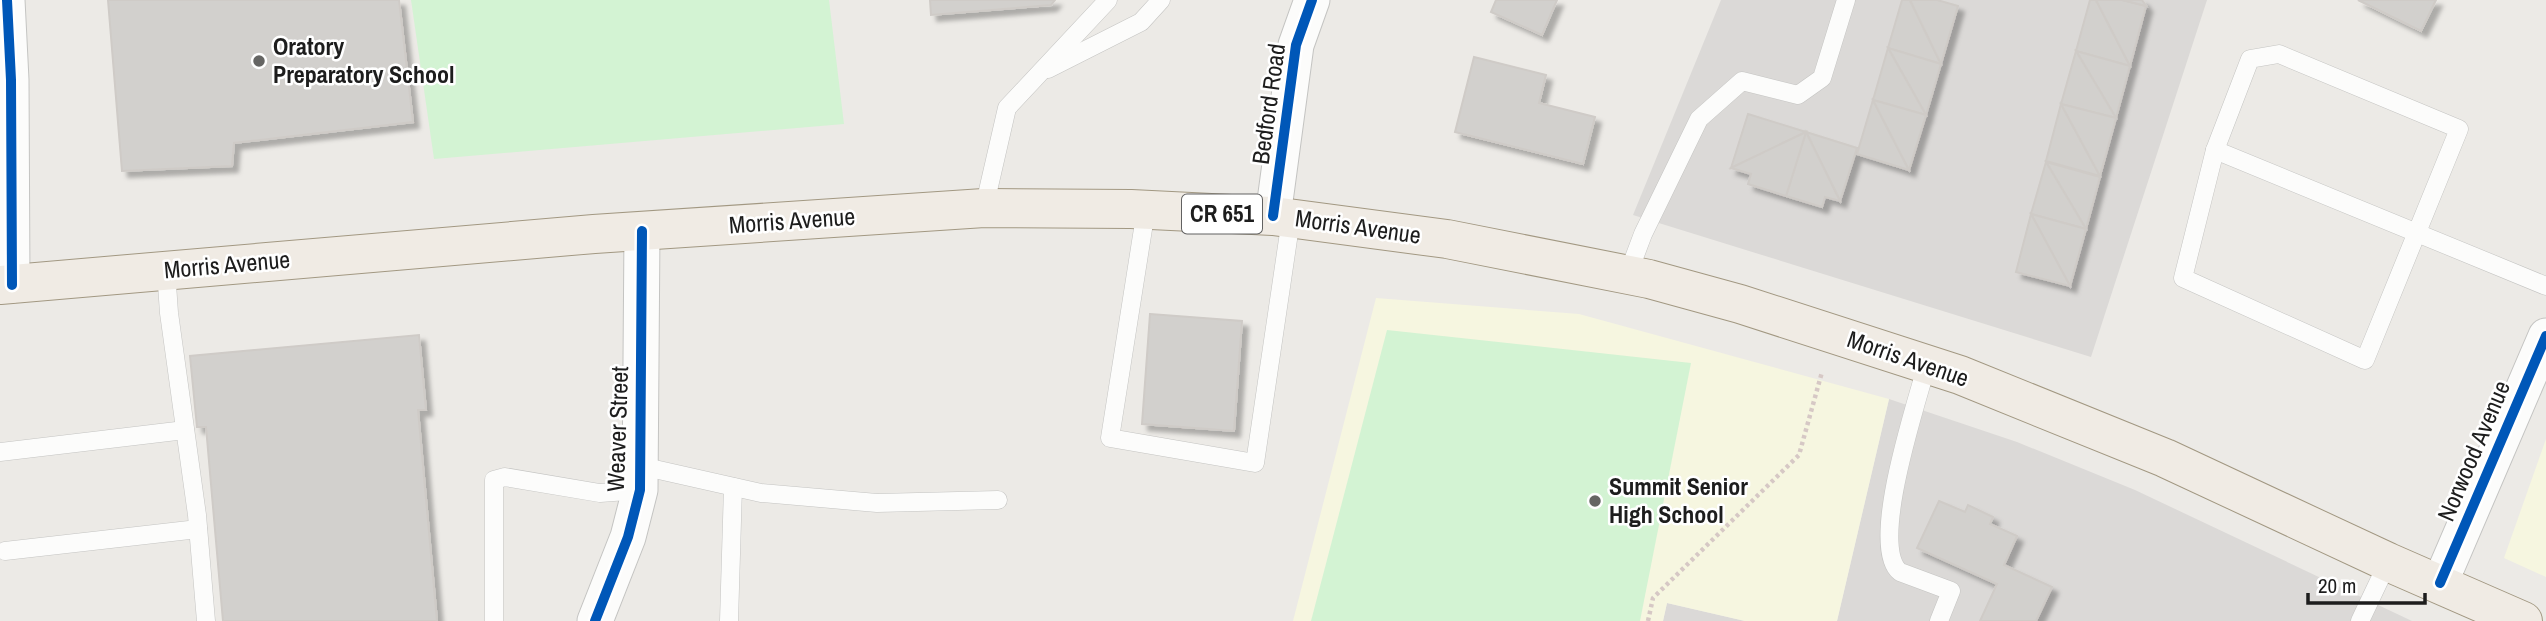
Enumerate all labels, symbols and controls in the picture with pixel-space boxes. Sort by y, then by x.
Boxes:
place label: Oratory Preparatory School [273,30,455,90]
street label: Bedford Road [1244,41,1292,166]
marker: Oratory Preparatory School [251,53,267,69]
road number: CR 651 [1182,195,1262,234]
street label: Morris Avenue [728,200,856,240]
street label: Morris Avenue [1293,201,1423,251]
street label: Morris Avenue [162,243,291,285]
street label: Morris Avenue [1843,322,1973,394]
street label: Weaver Street [599,365,635,492]
street label: Norwood Avenue [2429,376,2517,526]
place label: Summit Senior High School [1609,470,1748,530]
marker: Summit Senior High School [1587,493,1603,509]
scale bar [2308,562,2425,606]
text: 20 m [2318,571,2356,600]

